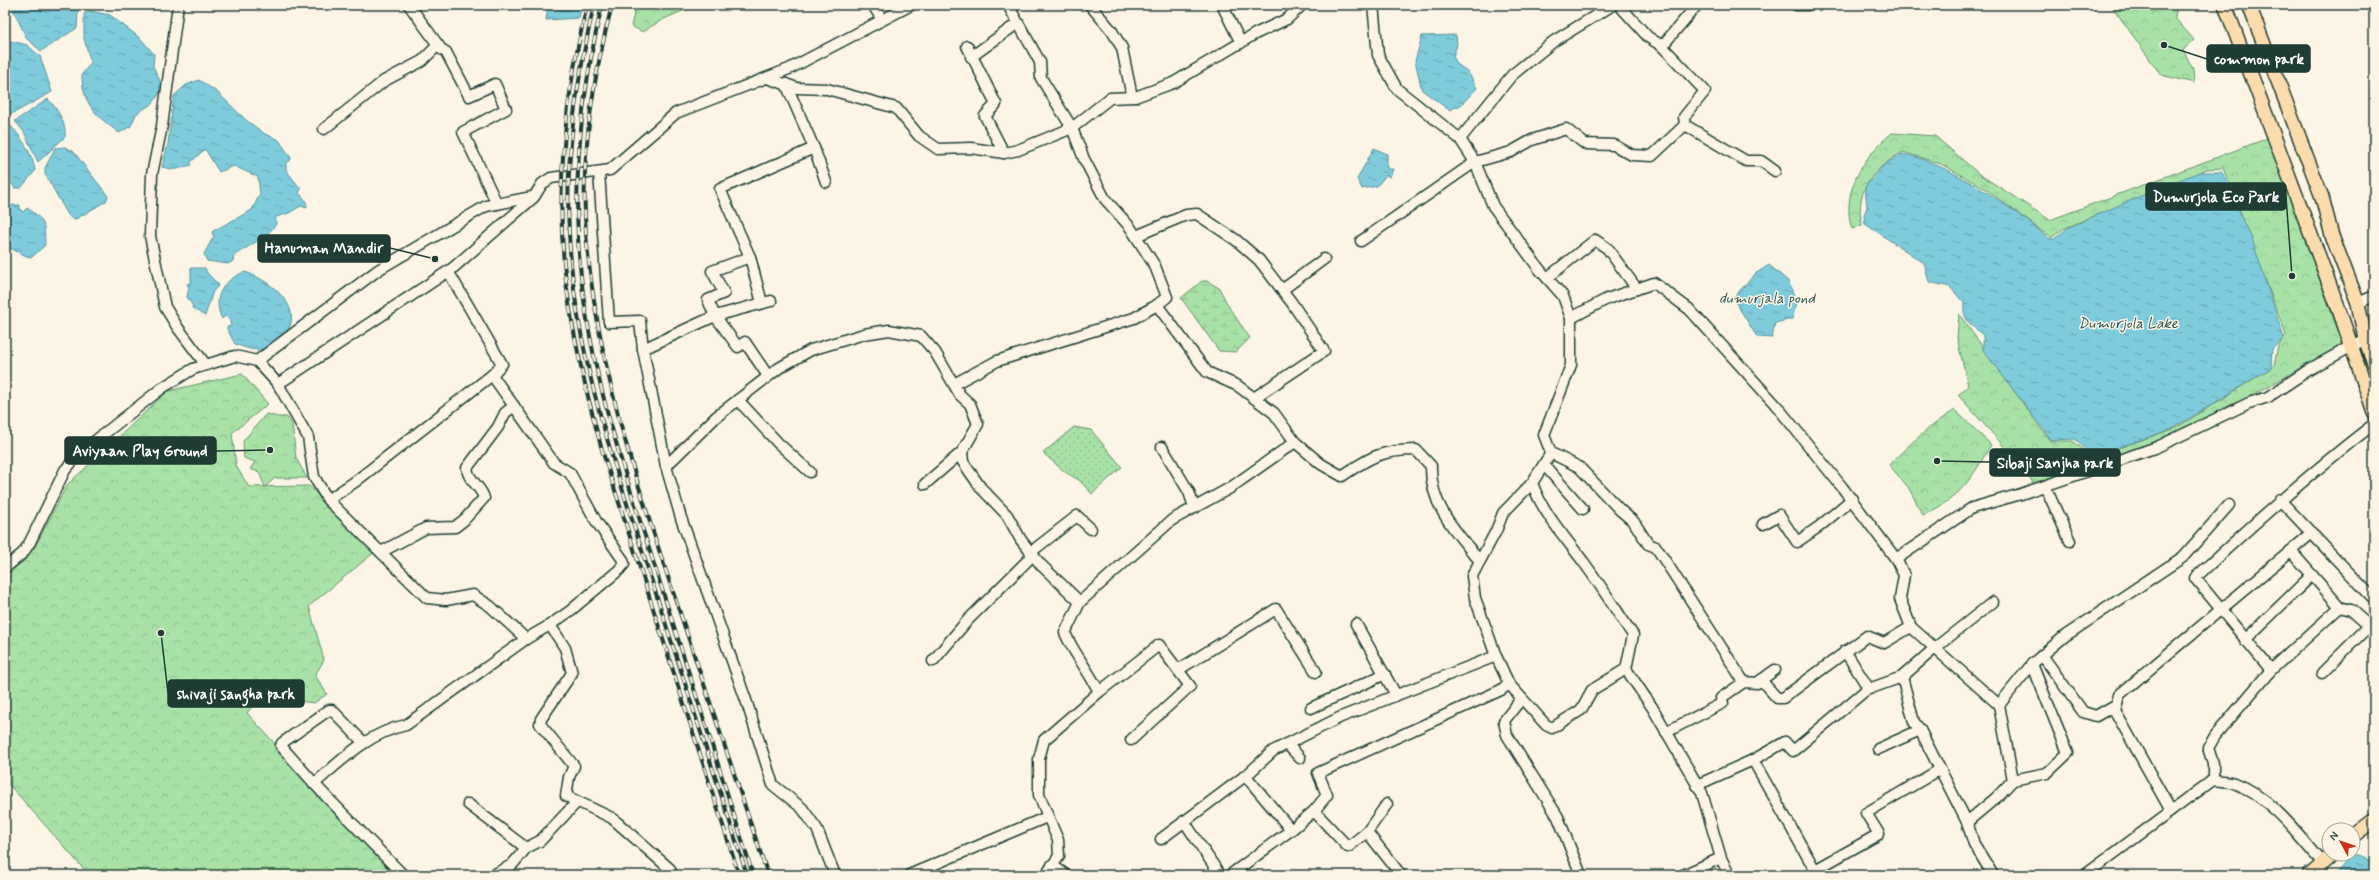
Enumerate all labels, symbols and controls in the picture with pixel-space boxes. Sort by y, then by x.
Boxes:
callout: common park [2207,45,2310,72]
text: common park [2214,50,2304,70]
callout: Dumurjola Eco Park [2146,183,2286,210]
text: Dumurjola Eco Park [2153,188,2280,208]
callout: Hanuman Mandir [258,235,390,262]
text: Hanuman Mandir [265,239,384,259]
water label: dumurjala pond [1719,289,1817,309]
water label: Dumurjola Lake [2078,314,2179,334]
callout: Aviyaan Play Ground [65,437,216,464]
text: Aviyaan Play Ground [72,442,208,462]
callout: Sibaji Sanjha park [1990,449,2120,476]
text: Sibaji Sanjha park [1997,454,2114,474]
callout: shivaji sangha park [168,680,304,707]
text: shivaji sangha park [176,685,296,707]
north arrow [2321,822,2361,862]
text: N [2326,829,2342,844]

